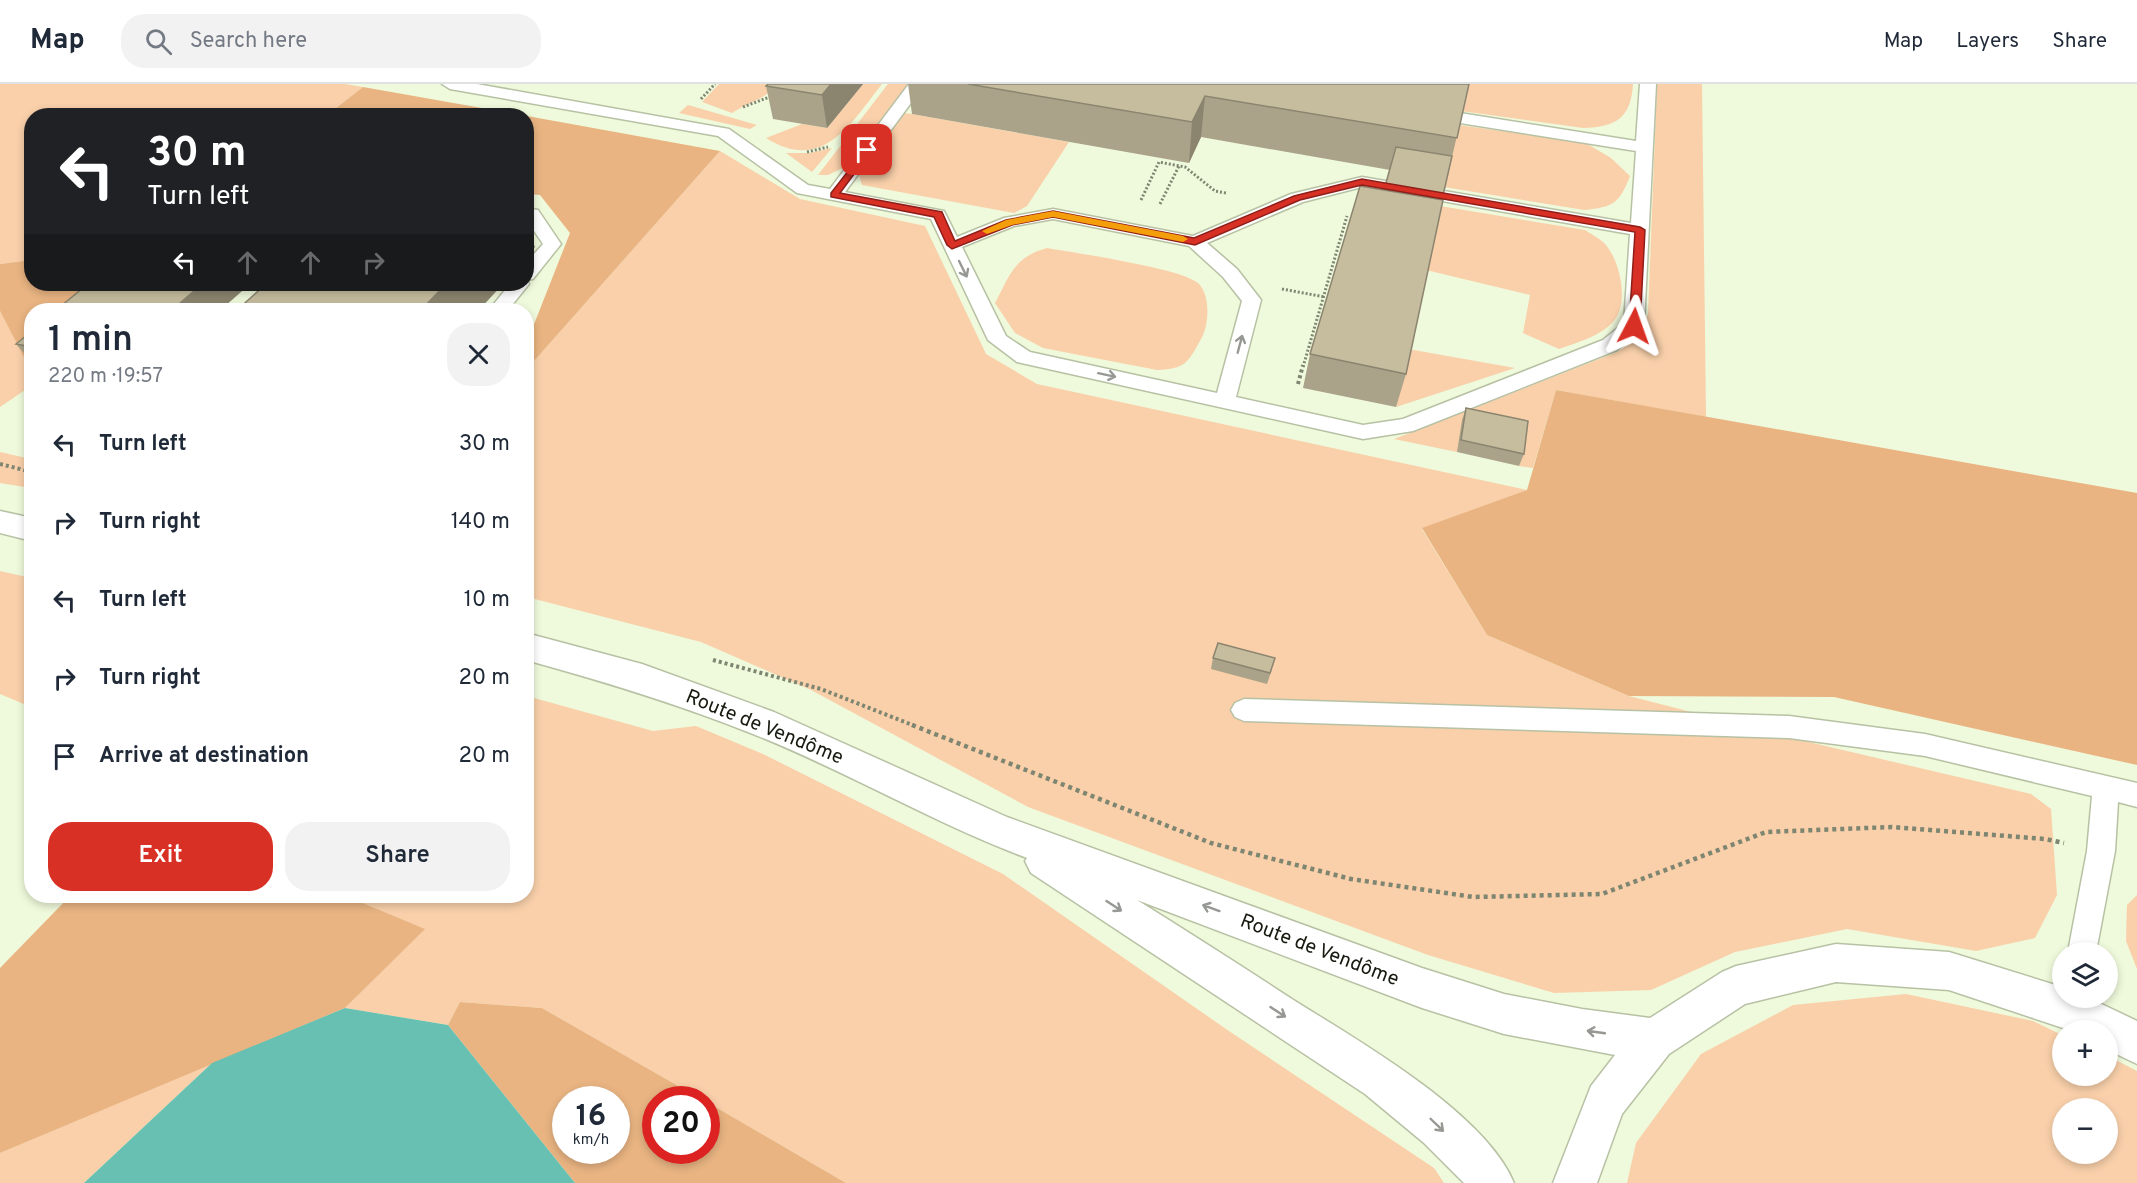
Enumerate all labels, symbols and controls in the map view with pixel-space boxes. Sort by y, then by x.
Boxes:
search box [121,14,541,68]
text: Map [30,23,85,59]
icon: search [142,25,175,58]
text: Search here [190,28,307,55]
text: Map [1884,28,1923,55]
text: Layers [1956,28,2019,55]
text: Share [2052,28,2107,55]
pin [841,124,892,175]
text: 30 m [147,128,246,181]
icon: left [48,132,126,210]
icon: arrive [850,133,883,166]
text: Turn left [147,180,249,214]
icon: left [168,246,201,279]
icon: ahead [231,246,264,279]
icon: ahead [294,246,327,279]
icon: right [357,246,390,279]
one-way arrow [958,260,970,278]
position arrow [1602,294,1666,358]
text: 1 min [48,318,133,364]
button: close [447,323,510,386]
one-way arrow [1235,335,1246,354]
text: 220 m · 19:57 [48,364,163,390]
one-way arrow [1096,370,1116,381]
icon: left [48,428,81,461]
text: Turn left [99,431,187,458]
text: 30 m [459,431,510,458]
icon: right [48,506,81,539]
text: Turn right [99,509,201,536]
text: 140 m [451,509,510,536]
icon: left [48,584,81,617]
text: Turn left [99,587,187,614]
text: 10 m [464,587,510,614]
icon: right [48,662,81,695]
text: Turn right [99,665,201,692]
text: 20 m [459,665,510,692]
street label: Route de Vendôme [681,684,847,771]
icon: arrive [48,740,81,773]
text: Arrive at destination [99,743,309,770]
text: 20 m [459,743,510,770]
button: Exit [48,822,273,891]
button: Share [285,822,510,891]
one-way arrow [1106,900,1123,913]
one-way arrow [1202,902,1221,913]
street label: Route de Vendôme [1236,909,1402,993]
map controls [2052,942,2118,1164]
button: layers [2052,942,2118,1008]
one-way arrow [1269,1007,1286,1019]
button: + [2052,1020,2118,1086]
one-way arrow [1586,1026,1606,1037]
speed limit sign: 20 [642,1086,720,1164]
button: − [2052,1098,2118,1164]
text: 16 [576,1099,606,1136]
one-way arrow [1429,1117,1444,1131]
text: km/h [573,1131,609,1150]

